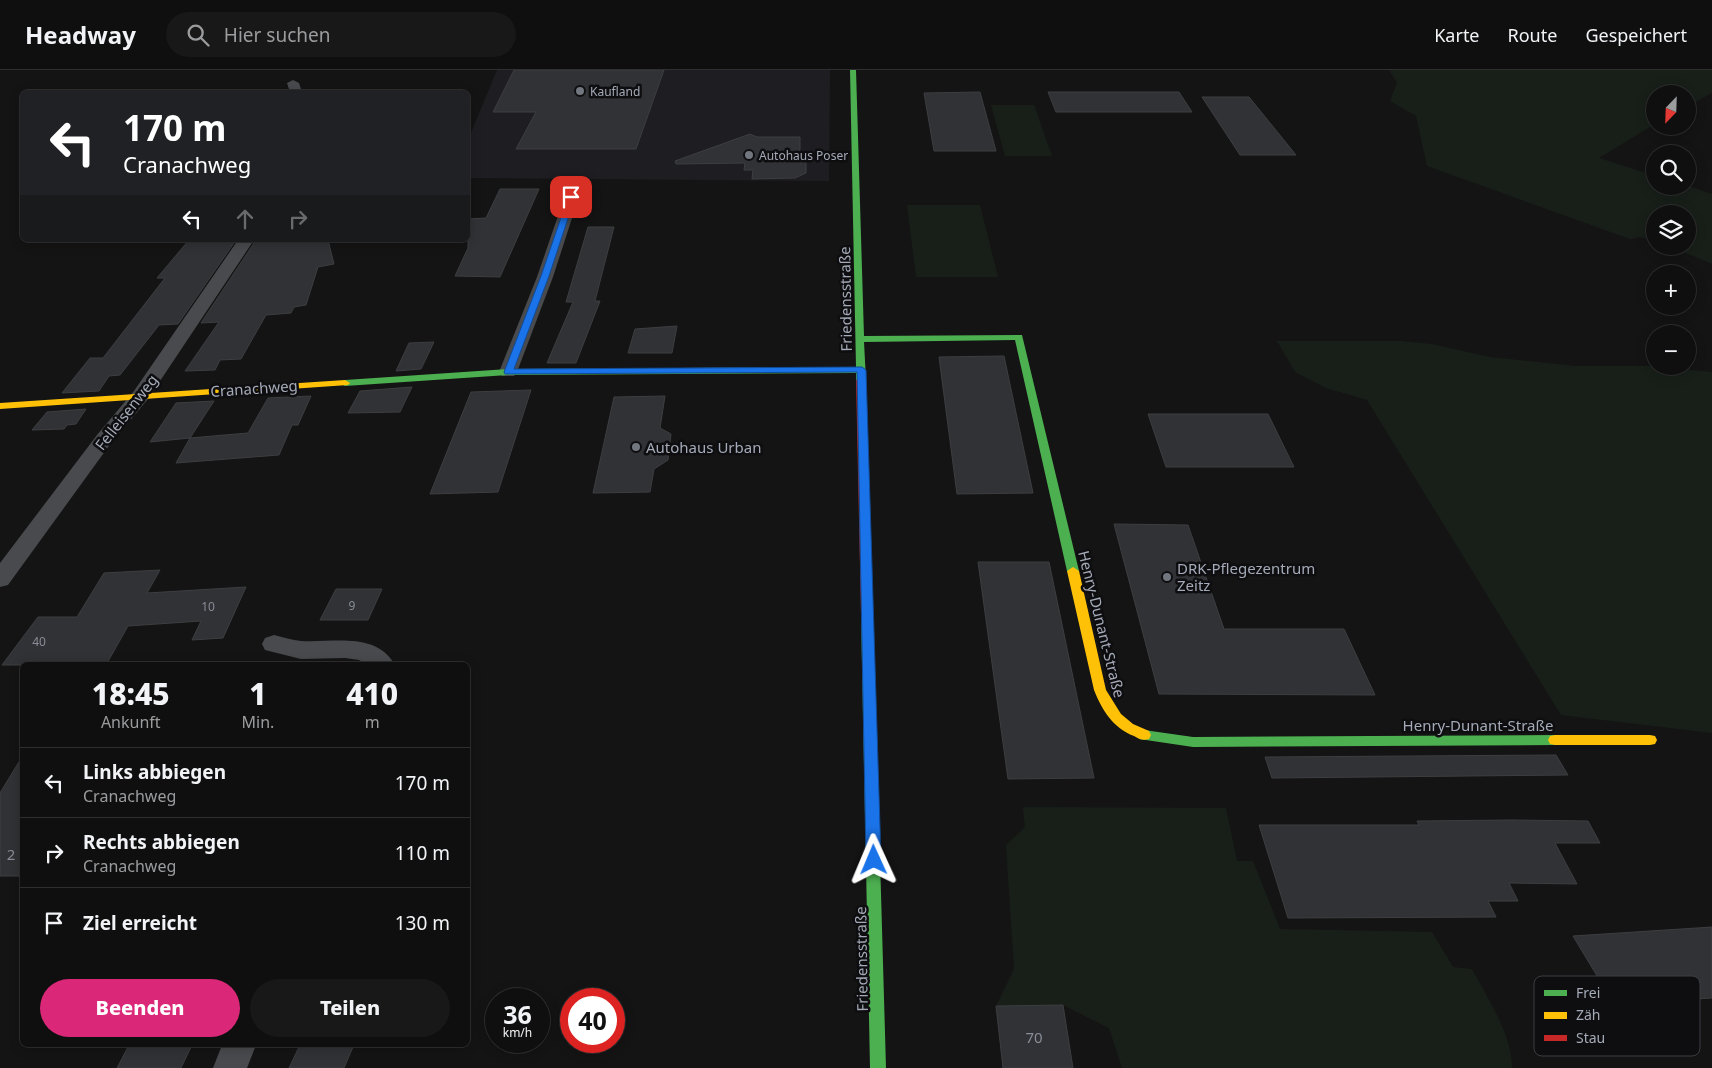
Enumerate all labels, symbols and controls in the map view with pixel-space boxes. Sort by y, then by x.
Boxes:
search box [166,12,516,57]
text: Headway [25,18,136,51]
icon: search [184,21,212,49]
text: Hier suchen [224,22,331,48]
text: Karte [1434,23,1480,47]
text: Route [1508,23,1557,47]
text: Gespeichert [1585,23,1687,47]
place label: Kaufland [590,83,640,100]
marker: Kaufland [574,85,586,97]
north arrow [1646,85,1696,135]
map controls [1646,85,1696,375]
text: 170 m [123,104,226,151]
icon: left [40,110,105,175]
button: search [1646,145,1696,195]
place label: Autohaus Poser [759,147,848,164]
text: Cranachweg [123,149,251,179]
marker: Autohaus Poser [743,149,755,161]
pin [550,176,592,218]
icon: arrive [557,183,585,211]
icon: left [178,205,206,233]
icon: ahead [231,205,259,233]
icon: right [284,205,312,233]
button: layers [1646,205,1696,255]
street label: Friedensstraße [834,246,856,352]
button: + [1646,265,1696,315]
button: − [1646,325,1696,375]
street label: Felleisenweg [90,370,162,454]
street label: Cranachweg [210,375,298,401]
place label: Autohaus Urban [646,437,761,457]
marker: Autohaus Urban [630,441,642,453]
street label: Henry-Dunant-Straße [1074,548,1130,700]
place label: DRK-Pflegezentrum Zeitz [1177,558,1315,595]
marker: DRK-Pflegezentrum Zeitz [1161,571,1173,583]
house number: 9 [349,597,356,614]
house number: 10 [201,598,215,615]
house number: 40 [32,633,46,650]
text: 18:45 [92,673,170,714]
text: 1 [249,673,267,714]
text: 410 [346,673,398,714]
text: Ankunft [101,711,161,733]
text: Min. [242,711,274,733]
text: m [365,711,380,733]
street label: Henry-Dunant-Straße [1403,715,1553,735]
text: Links abbiegen [83,759,226,785]
icon: left [40,769,68,797]
text: 170 m [395,770,450,796]
text: Cranachweg [83,785,176,807]
text: Rechts abbiegen [83,829,240,855]
position arrow [847,833,899,885]
icon: right [40,839,68,867]
text: 110 m [395,840,450,866]
house number: 2 [7,844,15,864]
text: Cranachweg [83,855,176,877]
street label: Friedensstraße [850,906,872,1012]
icon: arrive [40,909,68,937]
text: Ziel erreicht [83,910,197,936]
text: 130 m [395,910,450,936]
legend [1534,976,1700,1056]
button: Beenden [40,979,240,1037]
button: Teilen [250,979,450,1037]
text: Frei [1576,983,1600,1002]
speed limit sign: 40 [560,988,625,1053]
text: 36 [503,997,532,1031]
text: Zäh [1576,1005,1601,1024]
text: km/h [503,1024,532,1041]
house number: 70 [1025,1027,1043,1047]
text: Stau [1576,1028,1605,1047]

